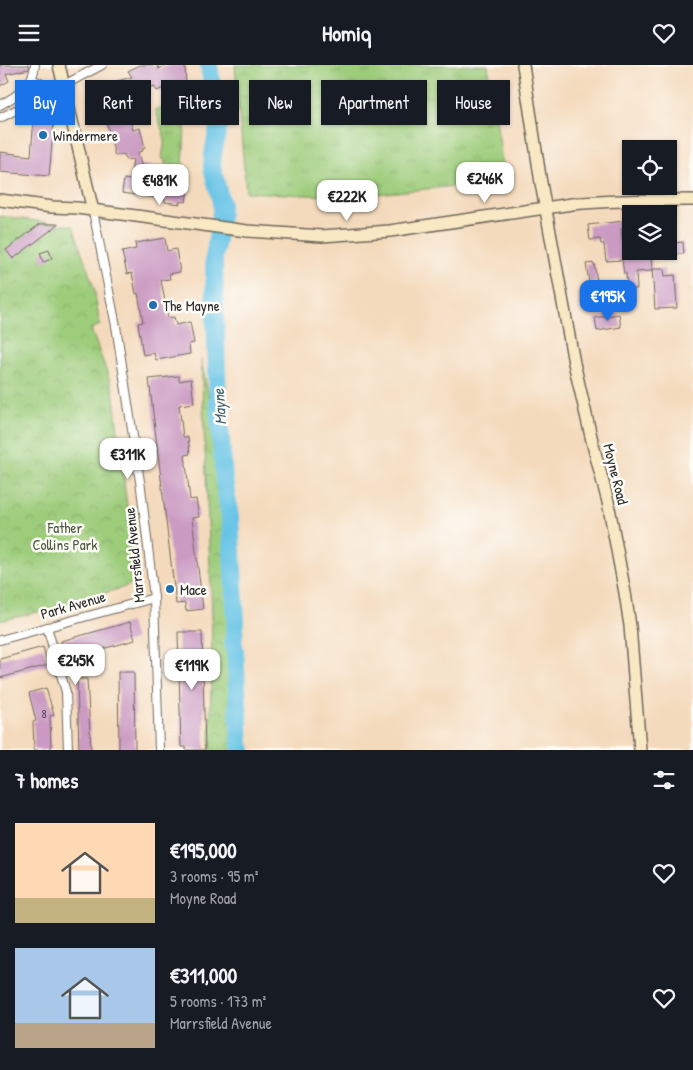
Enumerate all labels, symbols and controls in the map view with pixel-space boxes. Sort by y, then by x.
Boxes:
text: Homiq [322,18,371,48]
icon: menu [15,19,43,47]
icon: heart [650,19,678,47]
chip: Buy [15,80,75,125]
chip: Rent [85,80,151,125]
chip: Filters [161,80,239,125]
chip: New [249,80,311,125]
chip: Apartment [321,80,427,125]
chip: House [437,80,510,125]
place label: Windermere [53,125,118,146]
marker: Windermere [37,129,49,141]
map controls [622,140,677,260]
button: locate [622,140,677,195]
pin: €246K [450,161,520,204]
pin: €481K [125,163,195,206]
text: €246K [467,167,503,189]
text: €481K [143,169,177,191]
pin: €222K [312,179,382,222]
text: €222K [328,185,366,207]
button: layers [622,205,677,260]
pin: €195K [573,279,643,322]
text: €195K [591,285,625,307]
place label: The Mayne [163,295,220,316]
marker: The Mayne [147,299,159,311]
water label: Mayne [207,388,231,426]
pin: €311K [93,437,163,480]
street label: Moyne Road [598,441,634,507]
text: €311K [111,443,145,465]
street label: Marrsfield Avenue [119,506,149,604]
park label: Father Collins Park [32,517,98,555]
place label: Mace [180,579,207,600]
marker: Mace [164,583,176,595]
street label: Park Avenue [38,586,108,624]
pin: €245K [41,643,111,686]
text: €245K [58,649,94,671]
pin: €119K [157,649,227,691]
text: €119K [175,654,209,676]
house number: 8 [41,705,47,722]
text: 7 homes [15,766,78,795]
icon: filters [650,766,678,794]
text: €195,000 [170,836,237,865]
icon: home [55,843,115,903]
icon: heart [650,859,678,887]
text: 3 rooms · 95 m² [170,865,258,887]
text: Moyne Road [170,887,236,909]
text: €311,000 [170,961,237,990]
icon: home [55,968,115,1028]
icon: heart [650,984,678,1012]
text: 5 rooms · 173 m² [170,990,266,1012]
text: Marrsfield Avenue [170,1012,272,1034]

